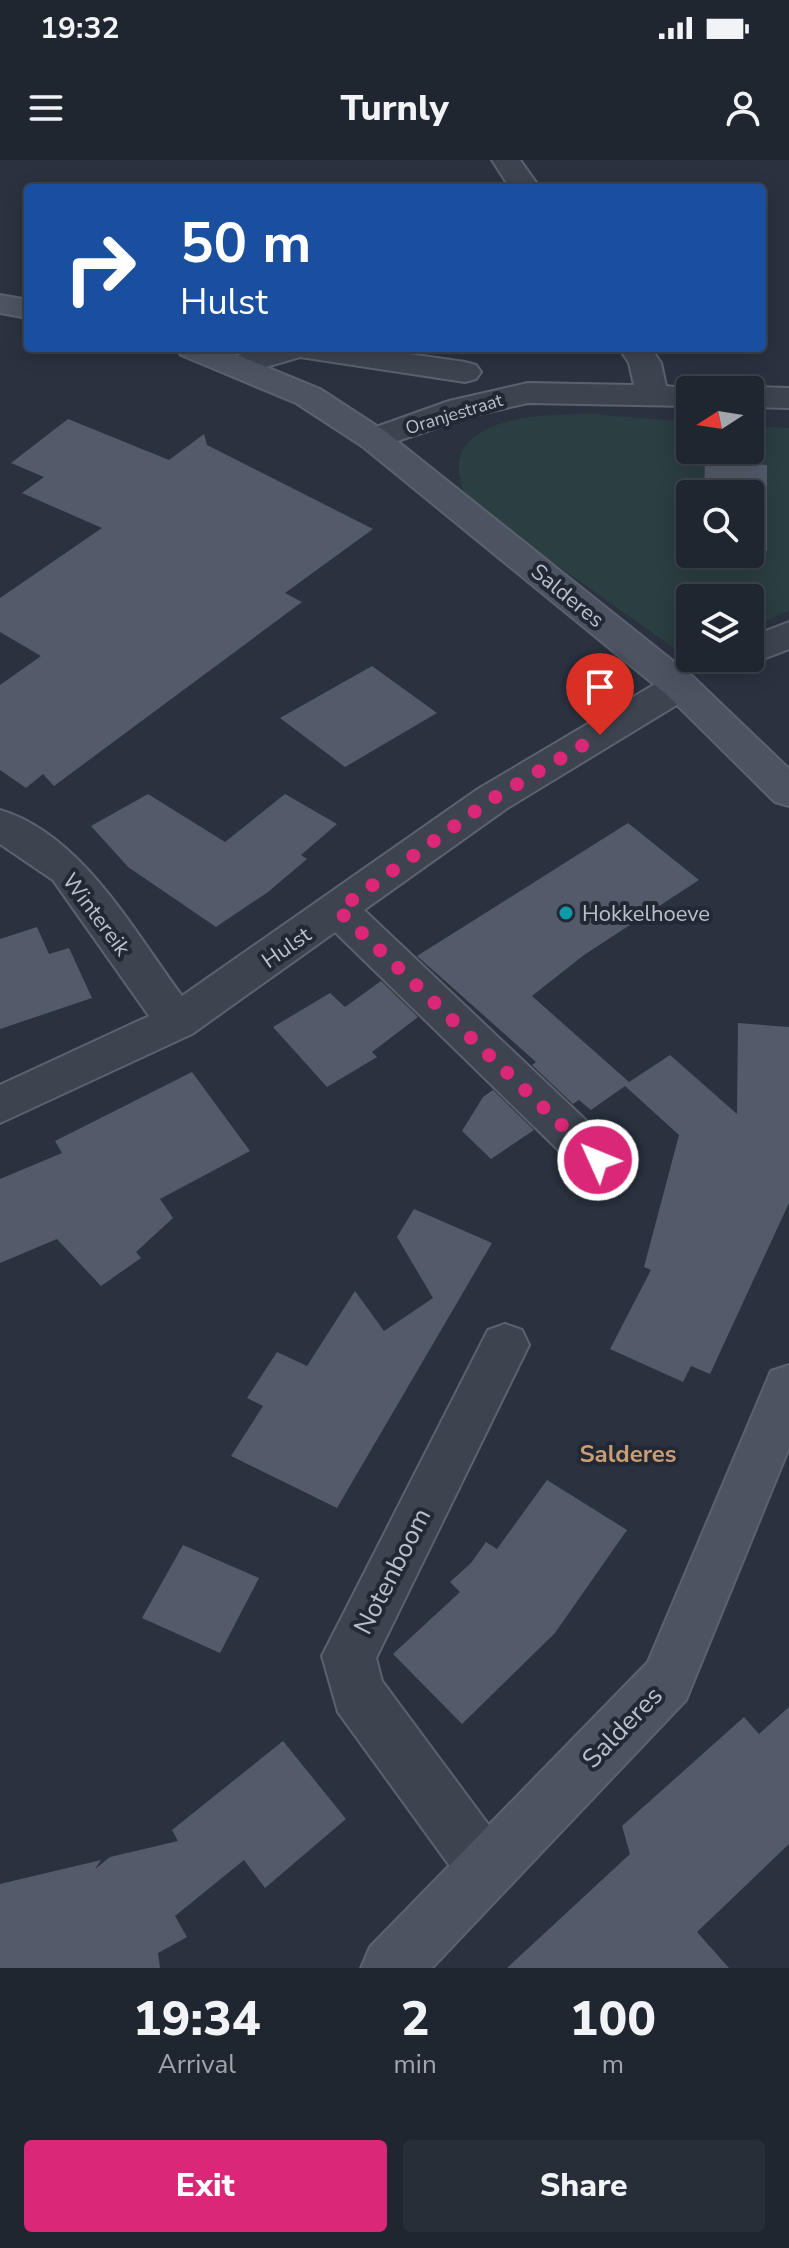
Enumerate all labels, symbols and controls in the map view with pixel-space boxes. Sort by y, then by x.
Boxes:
text: 19:32 [40,8,119,49]
text: Turnly [340,84,449,133]
icon: menu [24,86,68,130]
icon: person [721,86,765,130]
text: 50 m [180,205,311,282]
icon: right [48,216,152,320]
text: Hulst [180,278,268,327]
north arrow [676,376,764,464]
map controls [676,376,764,672]
street label: Oranjestraat [403,388,506,440]
button: search [676,480,764,568]
street label: Salderes [524,557,610,635]
button: layers [676,584,764,672]
pin [566,653,634,735]
icon: arrive [578,665,622,709]
street label: Wintereik [55,867,138,963]
place label: Hokkelhoeve [582,899,710,929]
marker: Hokkelhoeve [557,904,575,922]
street label: Hulst [256,920,317,975]
position arrow [556,1118,640,1202]
district label: Salderes [579,1438,677,1470]
street label: Notenboom [346,1502,439,1640]
street label: Salderes [574,1679,670,1776]
text: 19:34 [133,1986,261,2052]
text: 2 [401,1986,430,2052]
text: 100 [570,1986,656,2052]
text: Arrival [158,2047,236,2082]
text: min [394,2047,437,2082]
text: m [602,2047,624,2082]
button: Exit [24,2140,387,2232]
button: Share [403,2140,765,2232]

